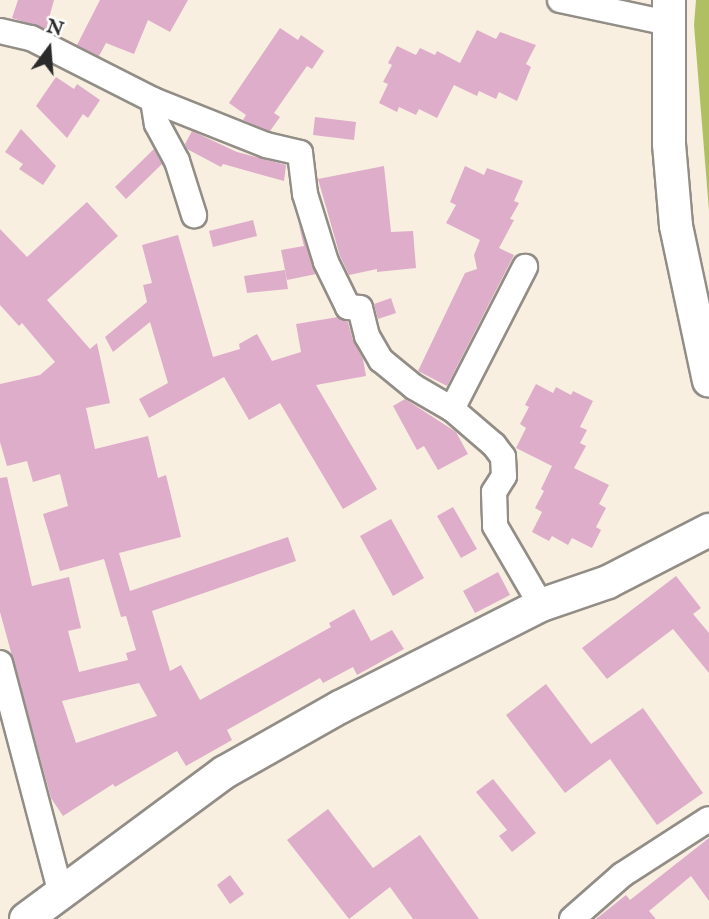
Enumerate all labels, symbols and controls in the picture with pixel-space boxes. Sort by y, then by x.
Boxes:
north arrow [14,14,84,84]
text: N [44,15,66,43]

